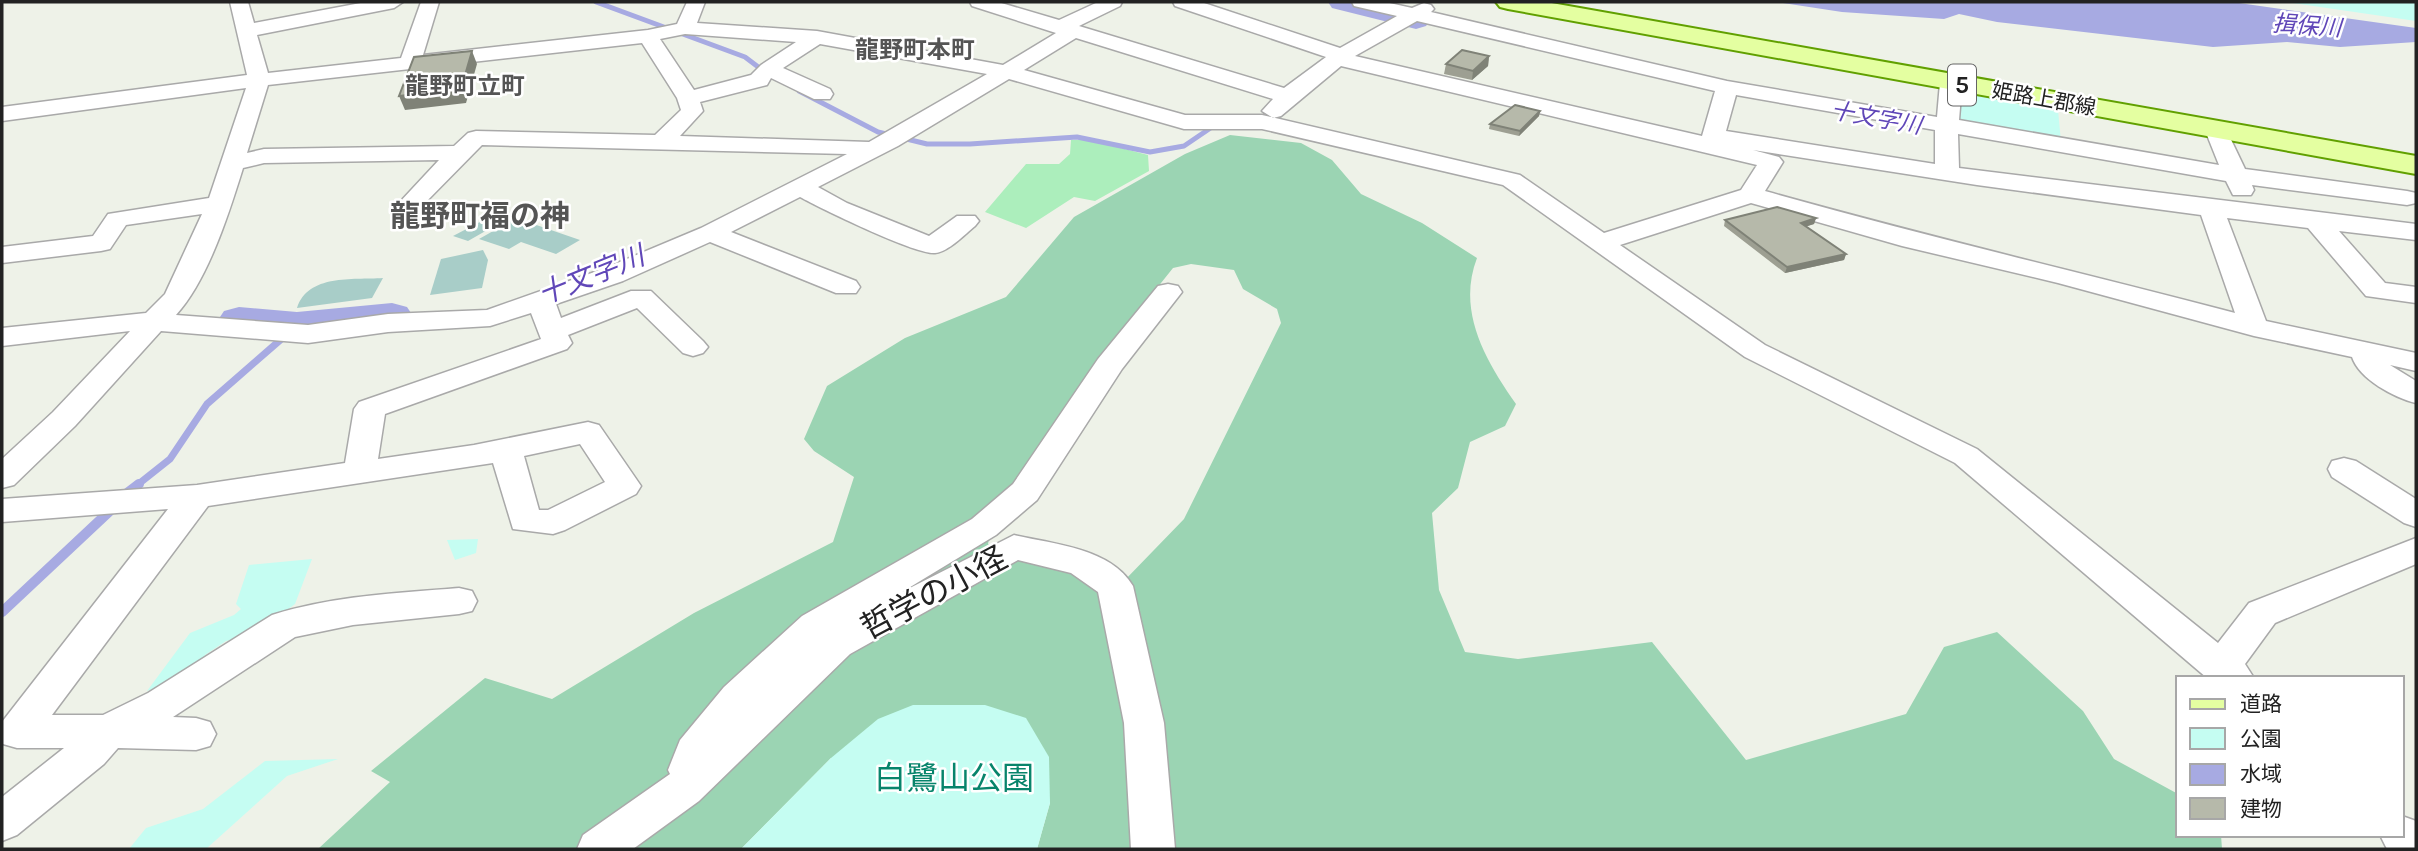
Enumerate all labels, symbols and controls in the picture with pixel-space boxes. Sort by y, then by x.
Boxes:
water label: 揖保川 [2272,10,2345,42]
district label: 龍野町本町 [855,36,975,64]
road number: 5 [1948,64,1976,106]
district label: 龍野町立町 [405,72,525,100]
street label: 姫路上郡線 [1990,78,2098,120]
water label: 十文字川 [1828,97,1927,140]
district label: 龍野町福の神 [390,198,570,234]
water label: 十文字川 [533,238,652,311]
street label: 哲学の小径 [855,539,1013,647]
legend [2176,676,2404,837]
text: 道路 [2240,692,2282,716]
text: 公園 [2240,727,2282,751]
park label: 白鷺山公園 [874,760,1034,797]
text: 水域 [2240,762,2282,786]
text: 建物 [2240,797,2282,821]

